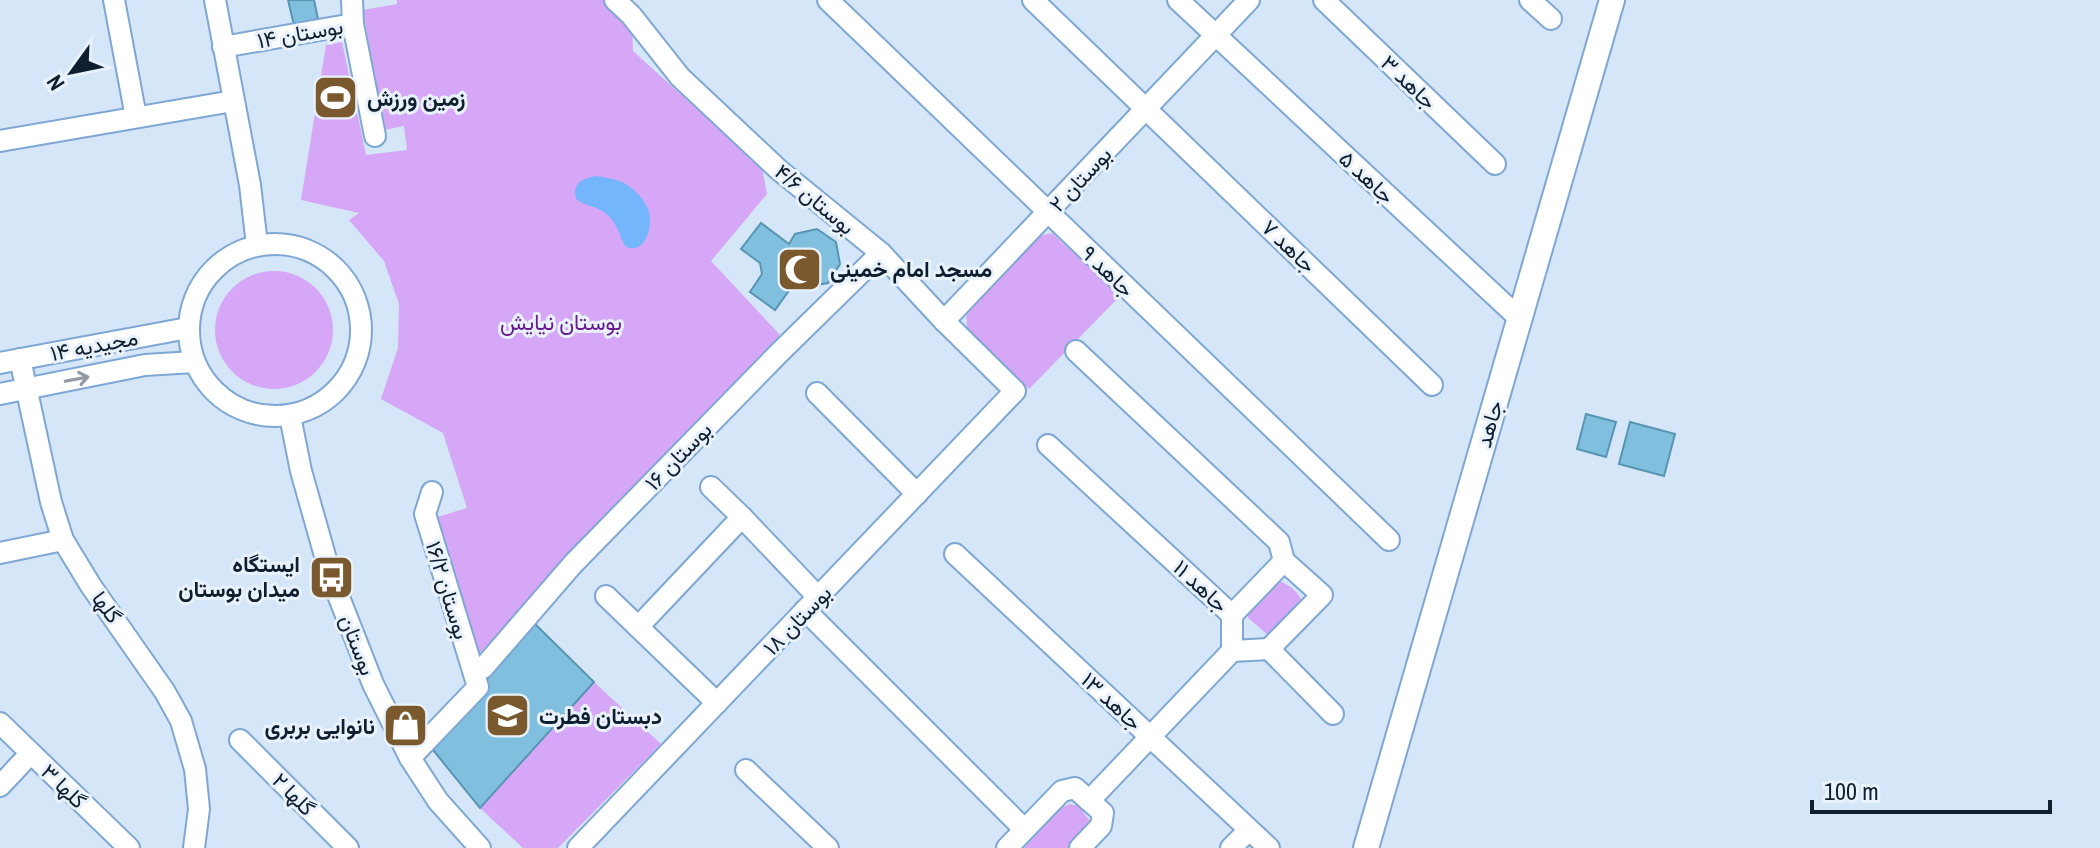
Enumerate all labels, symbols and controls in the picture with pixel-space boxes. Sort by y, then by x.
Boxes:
street label: بوستان ۱۴ [255,11,345,55]
north arrow [32,32,112,112]
street label: جاهد ۳ [1374,48,1444,116]
text: N [39,69,71,97]
sports icon: زمین ورزش [312,74,360,122]
place label: زمین ورزش [367,83,466,113]
street label: بوستان ۲ [1042,140,1118,218]
street label: جاهد ۵ [1333,144,1401,210]
street label: بوستان ۴/۶ [769,157,861,241]
street label: جاهد ۷ [1255,212,1323,280]
street label: جاهد ۹ [1075,238,1141,304]
mosque icon: مسجد امام خمینی [775,245,823,293]
place label: مسجد امام خمینی [830,254,992,284]
park label: بوستان نیایش [500,307,622,337]
street label: مجیدیه ۱۴ [48,322,140,368]
one-way arrow [63,371,89,386]
street label: جاهد [1468,397,1510,451]
street label: بوستان ۱۶ [638,415,718,497]
street label: بوستان ۱۶/۲ [419,537,477,643]
place label: ایستگاه میدان بوستان [178,549,300,604]
bus stop icon: ایستگاه میدان بوستان [307,553,355,601]
street label: جاهد ۱۱ [1167,553,1235,619]
street label: بوستان ۱۸ [756,578,838,662]
street label: گلها [85,585,129,630]
street label: بوستان [333,610,383,680]
street label: جاهد ۱۳ [1075,665,1149,737]
school or university icon: دبستان فطرت [484,692,532,740]
place label: دبستان فطرت [539,701,662,731]
shop icon: نانوایی بربری [382,702,430,750]
place label: نانوایی بربری [265,711,375,741]
street label: گلها ۳ [35,757,94,815]
scale bar [1812,764,2050,814]
street label: گلها ۲ [266,766,322,822]
text: 100 m [1824,775,1879,807]

